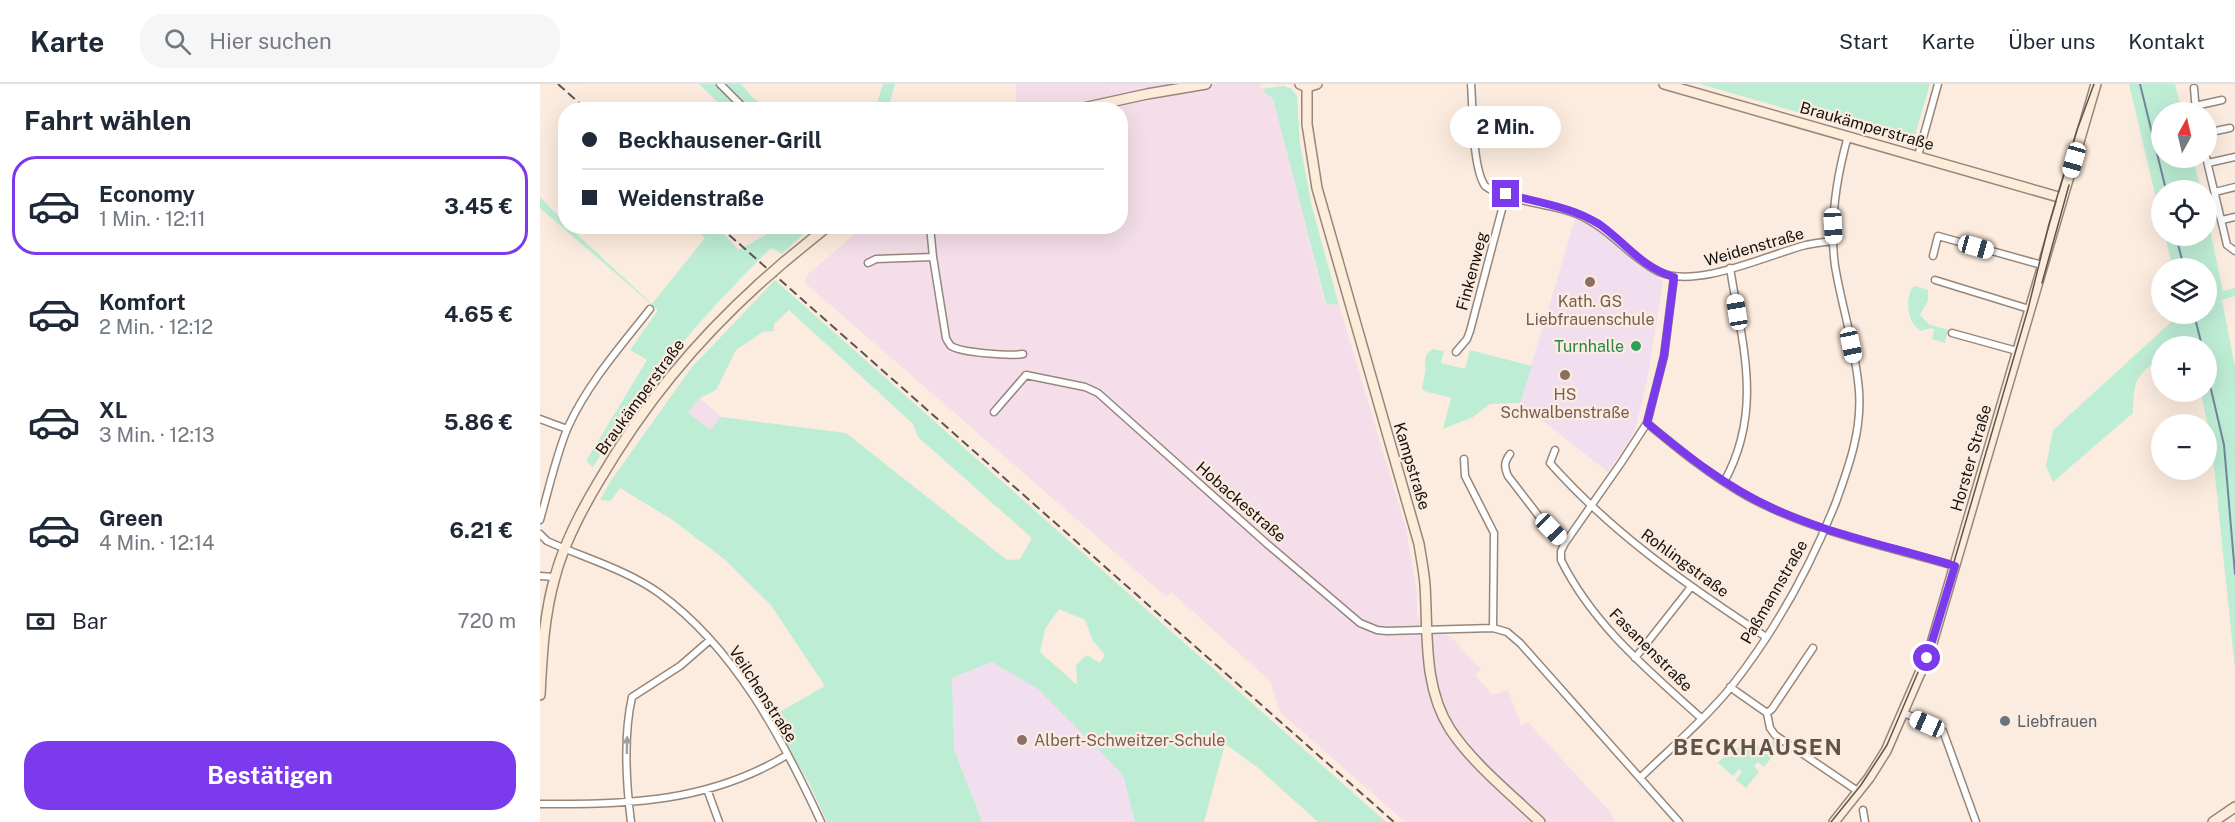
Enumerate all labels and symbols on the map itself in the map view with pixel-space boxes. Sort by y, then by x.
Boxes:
street label: Braukämperstraße [1798,98,1936,154]
north arrow [2151,102,2217,168]
callout: 2 Min. [1450,107,1562,149]
car [2060,140,2088,180]
route end [1492,180,1519,207]
car [1823,208,1843,244]
street label: Weidenstraße [1702,224,1806,270]
street label: Finkenweg [1452,230,1492,312]
car [1956,233,1996,261]
marker: Kath. GS Liebfrauenschule [1583,275,1597,289]
place label: Kath. GS Liebfrauenschule [1526,292,1654,329]
car [1725,293,1749,331]
car [1838,326,1864,364]
street label: Braukämperstraße [592,335,688,459]
place label: Turnhalle [1554,337,1624,356]
marker: Turnhalle [1629,339,1643,353]
marker: HS Schwalbenstraße [1558,368,1572,382]
place label: HS Schwalbenstraße [1500,385,1630,422]
street label: Horster Straße [1947,402,1995,514]
street label: Kampstraße [1390,420,1434,512]
street label: Hobackestraße [1192,458,1290,546]
car [1532,510,1570,548]
street label: Rohlingstraße [1637,525,1733,601]
street label: Paßmannstraße [1737,537,1811,647]
street label: Fasanenstraße [1605,604,1697,696]
street label: Veilchenstraße [725,642,801,746]
route start [1913,644,1940,671]
car [1907,708,1947,740]
place label: Liebfrauen [2017,712,2097,731]
marker: Liebfrauen [1998,714,2012,728]
place label: Albert-Schweitzer-Schule [1034,731,1225,750]
marker: Albert-Schweitzer-Schule [1015,733,1029,747]
district label: BECKHAUSEN [1673,734,1843,760]
one-way arrow [622,735,632,754]

